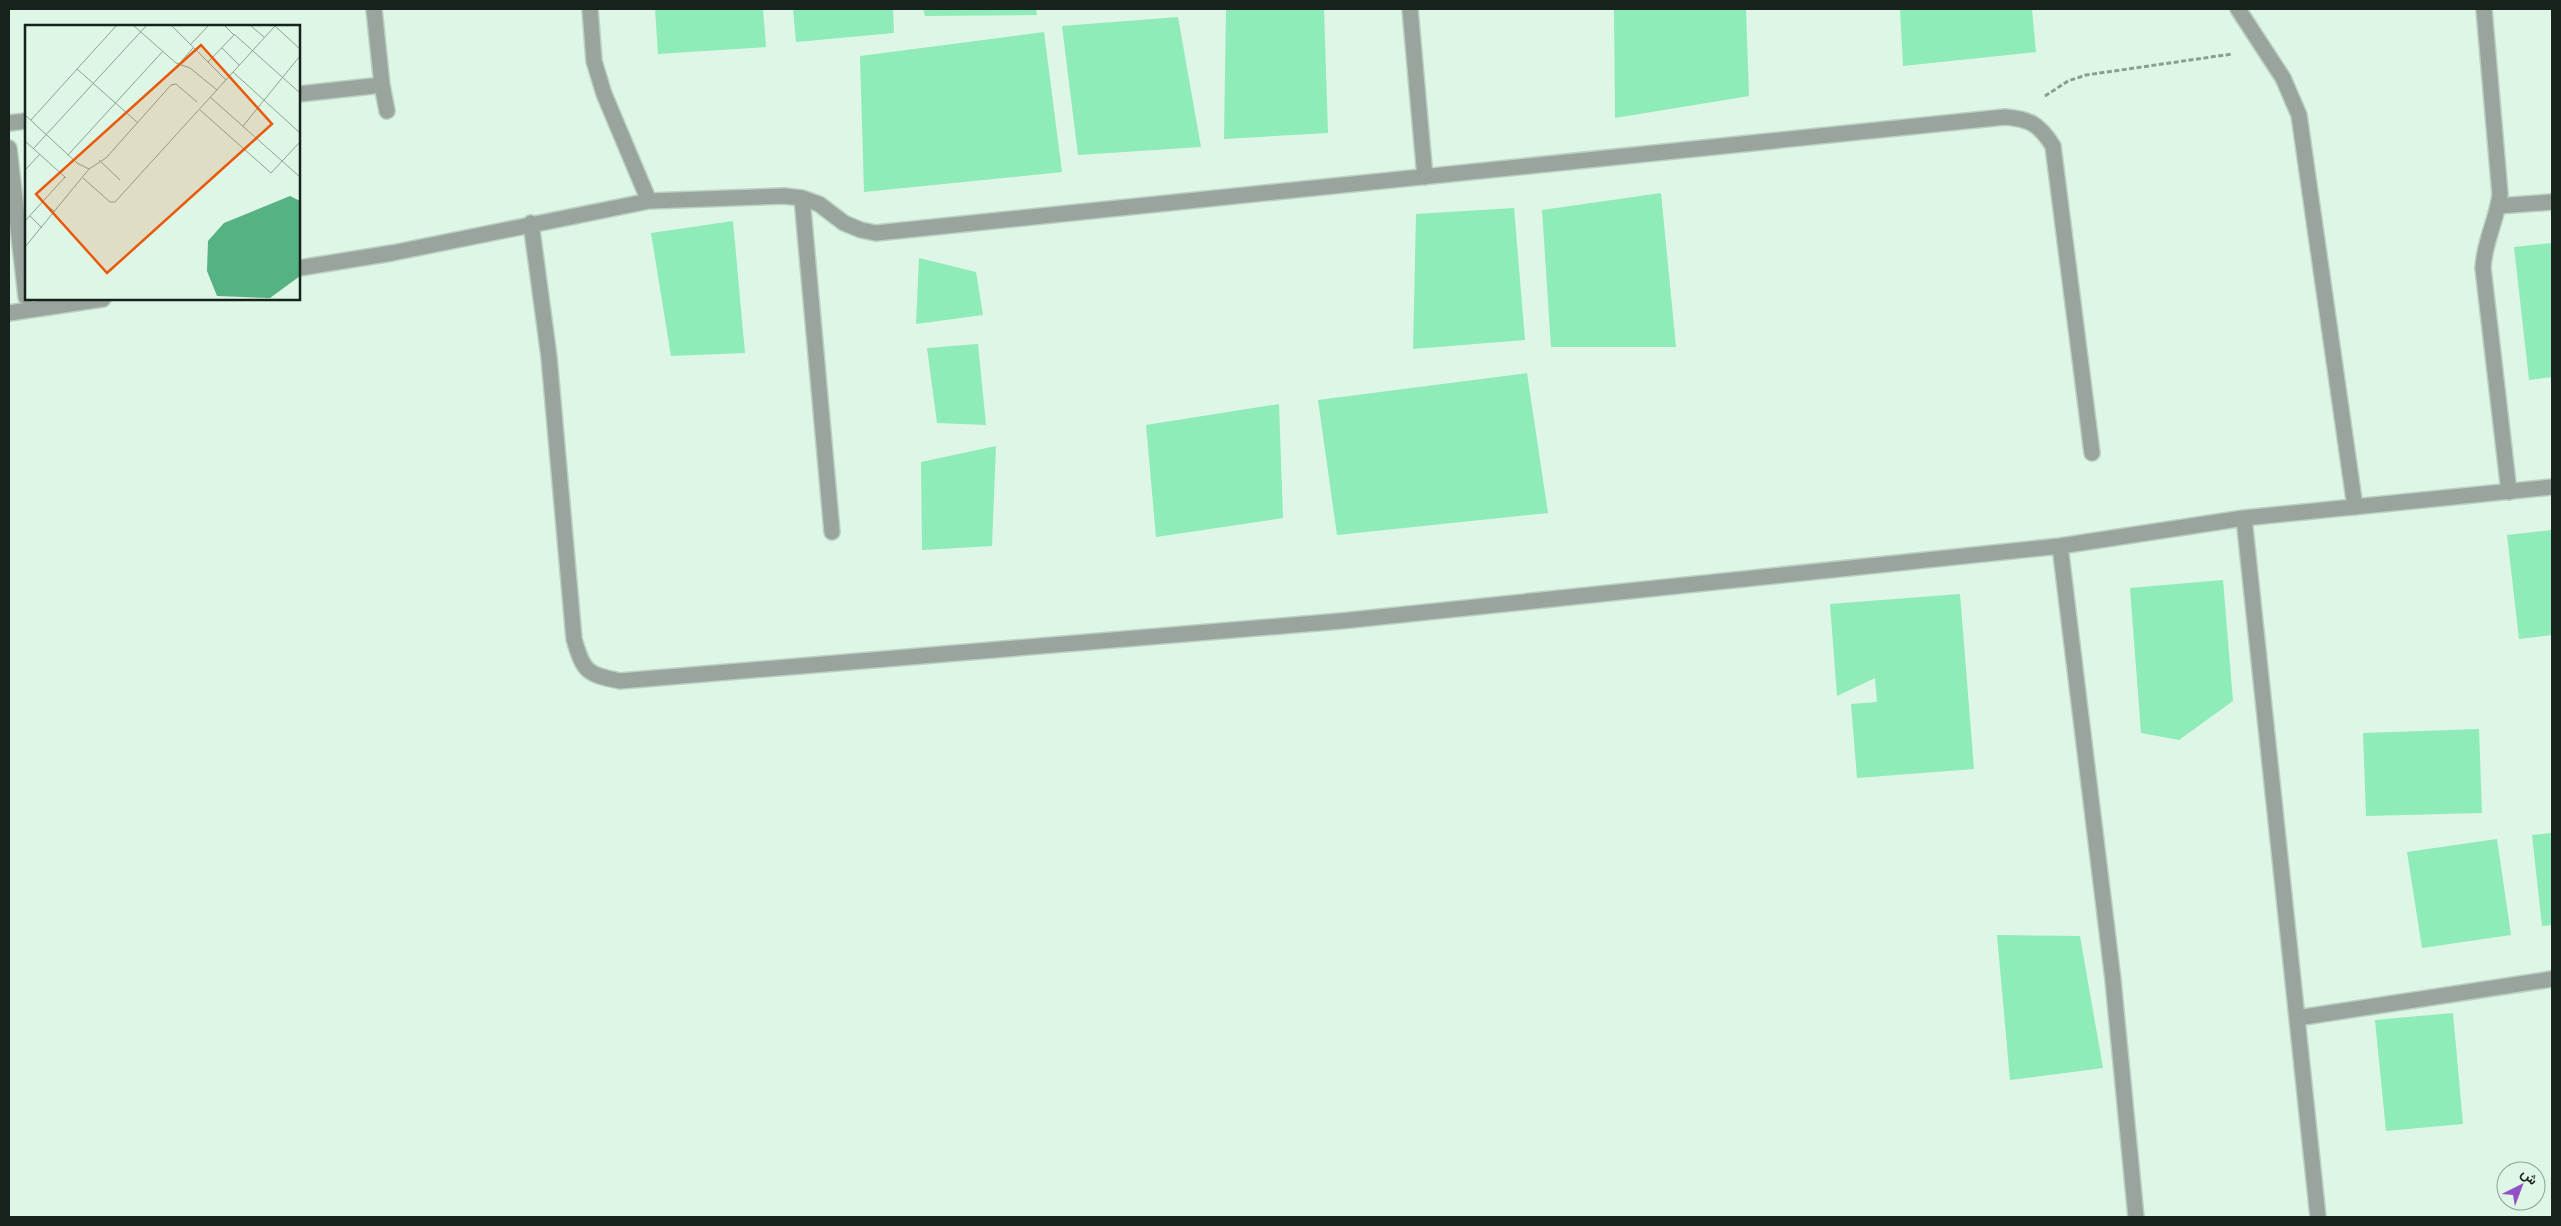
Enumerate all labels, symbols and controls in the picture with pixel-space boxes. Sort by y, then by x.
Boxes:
inset map [25,25,300,300]
north arrow [2496,1161,2546,1211]
text: ش [2517,1165,2541,1189]

